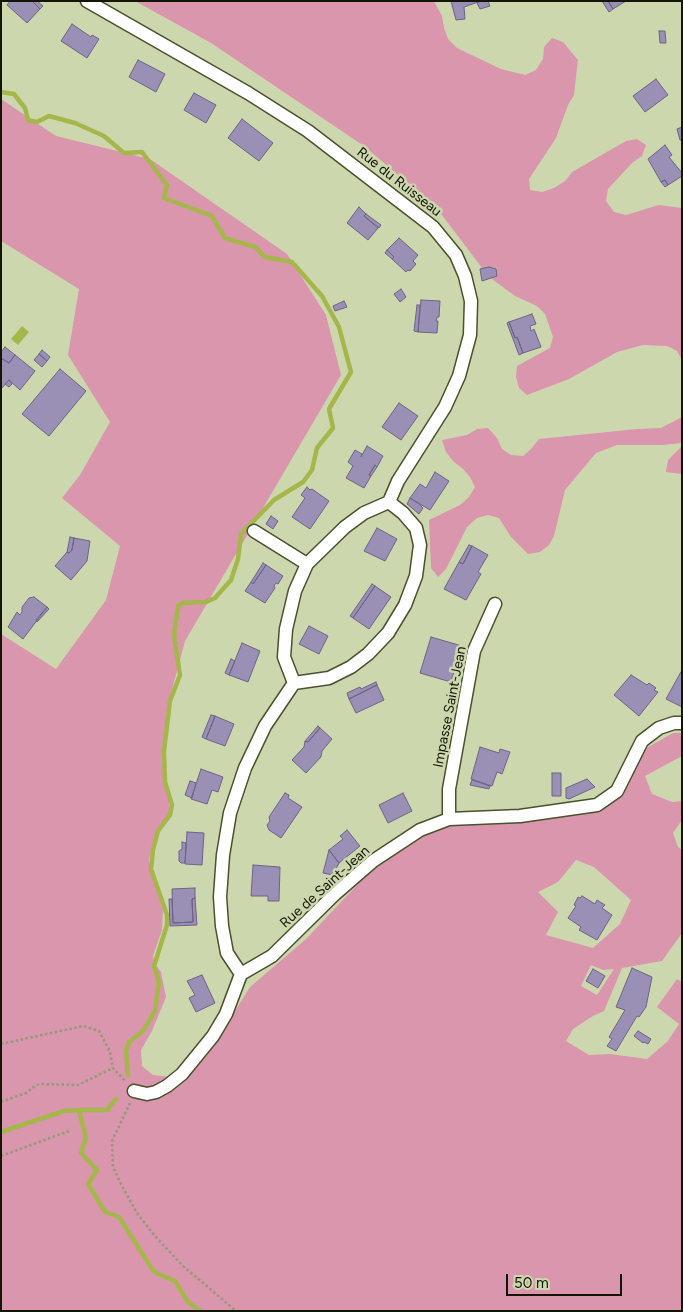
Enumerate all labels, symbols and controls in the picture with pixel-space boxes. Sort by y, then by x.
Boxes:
street label: Rue du Ruisseau [353,144,445,220]
street label: Impasse Saint-Jean [430,645,470,769]
street label: Rue de Saint-Jean [277,842,373,932]
scale bar [508,1264,624,1296]
text: 50 m [514,1274,549,1292]

